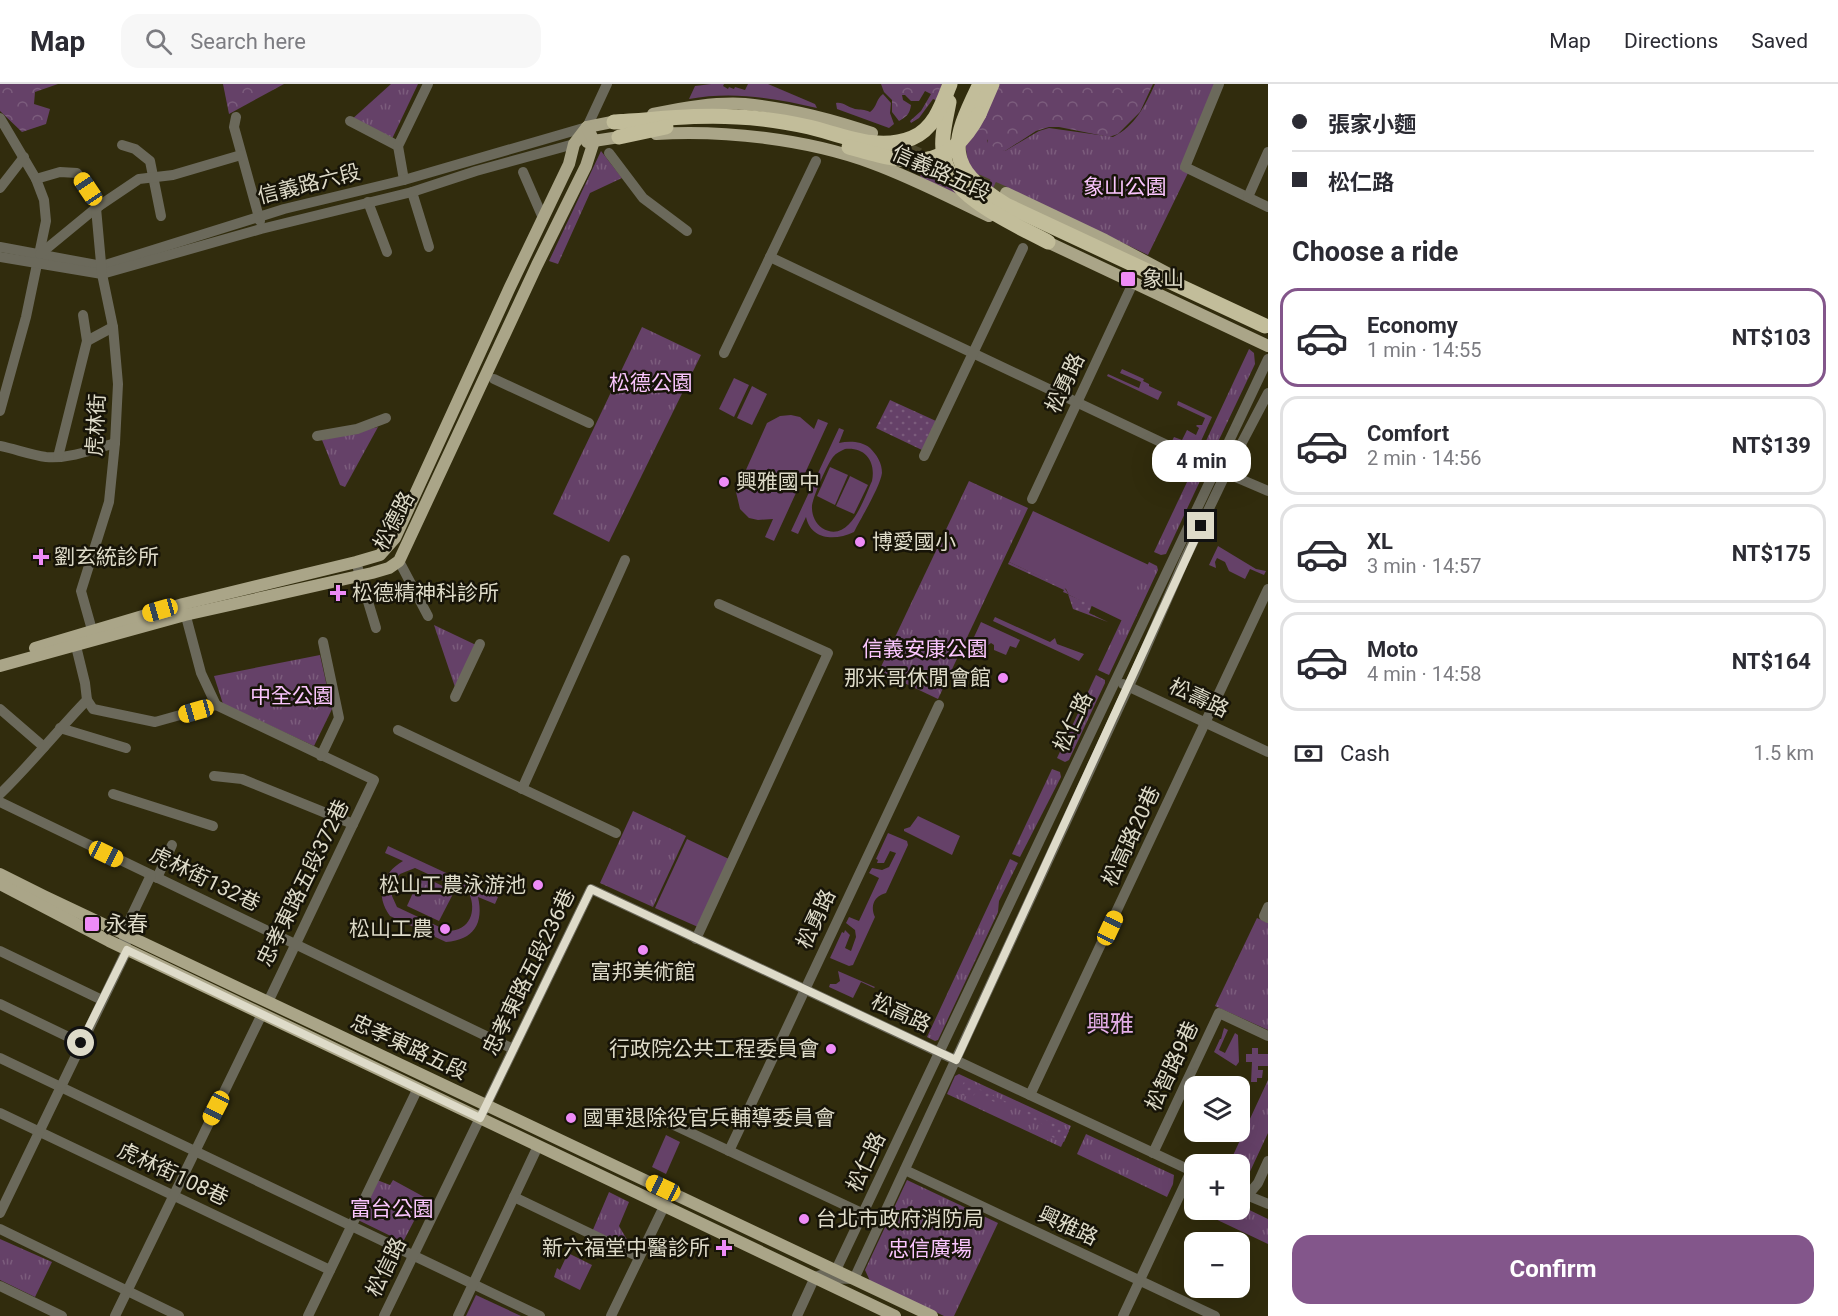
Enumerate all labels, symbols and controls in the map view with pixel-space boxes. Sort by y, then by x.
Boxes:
search box [121,14,541,68]
text: Map [30,25,85,58]
icon: search [142,25,175,58]
text: Search here [190,29,306,54]
text: Map [1549,29,1591,53]
text: Directions [1624,29,1718,53]
text: Saved [1751,29,1808,53]
text: 張家小麵 [1328,112,1416,137]
street label: 信義路五段 [888,141,994,205]
street label: 信義路六段 [255,160,363,208]
car [70,169,106,209]
text: 松仁路 [1328,170,1394,195]
park label: 象山公園 [1083,175,1167,199]
text: Choose a ride [1292,236,1458,268]
place label: 象山 [1142,267,1184,291]
marker: 象山 [1119,270,1137,288]
icon: car [1295,311,1349,365]
text: Economy [1367,313,1458,338]
text: NT$103 [1732,325,1811,350]
text: 1 min · 14:55 [1367,338,1482,362]
street label: 松勇路 [1041,349,1089,417]
park label: 松德公園 [609,371,693,395]
street label: 虎林街 [82,393,110,457]
icon: car [1295,419,1349,473]
text: Comfort [1367,421,1449,446]
text: NT$139 [1732,433,1811,458]
callout: 4 min [1152,439,1250,481]
text: 2 min · 14:56 [1367,446,1482,470]
text: 4 min [1176,449,1227,473]
place label: 興雅國中 [736,470,820,494]
marker: 興雅國中 [717,475,731,489]
street label: 松德路 [369,488,419,554]
route end [1187,512,1214,539]
icon: car [1295,527,1349,581]
text: XL [1367,529,1393,554]
place label: 博愛國小 [872,530,956,554]
marker: 博愛國小 [853,535,867,549]
text: NT$175 [1732,541,1811,566]
place label: 劉玄統診所 [54,545,159,569]
marker: 劉玄統診所 [32,548,50,566]
text: 3 min · 14:57 [1367,554,1482,578]
place label: 松德精神科診所 [352,581,499,605]
marker: 松德精神科診所 [329,584,347,602]
car [140,596,180,624]
icon: car [1295,635,1349,689]
park label: 信義安康公園 [862,637,988,661]
text: Moto [1367,637,1418,662]
text: NT$164 [1732,649,1811,674]
text: 4 min · 14:58 [1367,662,1482,686]
place label: 那米哥休閒會館 [844,666,991,690]
marker: 那米哥休閒會館 [996,671,1010,685]
street label: 松壽路 [1165,674,1233,722]
park label: 中全公園 [250,684,334,708]
street label: 松仁路 [1049,688,1097,756]
car [176,697,216,725]
icon: cash [1292,737,1325,770]
text: Cash [1340,741,1390,766]
text: 1.5 km [1754,741,1814,765]
street label: 松高路20巷 [1097,782,1165,890]
street label: 忠孝東路五段372巷 [252,796,354,970]
car [86,838,126,870]
street label: 虎林街132巷 [146,842,264,916]
place label: 松山工農泳游池 [379,873,526,897]
marker: 松山工農泳游池 [531,878,545,892]
street label: 忠孝東路五段236巷 [478,885,580,1059]
street label: 松勇路 [792,885,840,953]
car [1094,908,1126,948]
place label: 永春 [106,912,148,936]
marker: 永春 [83,915,101,933]
place label: 松山工農 [349,917,433,941]
marker: 松山工農 [438,922,452,936]
marker: 富邦美術館 [636,943,650,957]
place label: 富邦美術館 [591,960,696,984]
street label: 松高路 [867,989,935,1037]
street label: 忠孝東路五段 [347,1009,471,1085]
district label: 興雅 [1086,1010,1134,1038]
street label: 松智路9巷 [1141,1018,1203,1114]
route start [67,1029,94,1056]
place label: 行政院公共工程委員會 [609,1037,819,1061]
marker: 行政院公共工程委員會 [824,1042,838,1056]
map controls [1184,1076,1250,1298]
button: layers [1184,1076,1250,1142]
car [200,1088,232,1128]
place label: 國軍退除役官兵輔導委員會 [583,1106,835,1130]
marker: 國軍退除役官兵輔導委員會 [564,1111,578,1125]
street label: 松仁路 [842,1128,890,1196]
street label: 虎林街108巷 [114,1138,232,1210]
button: + [1184,1154,1250,1220]
car [643,1172,683,1204]
park label: 富台公園 [350,1197,434,1221]
street label: 興雅路 [1034,1202,1102,1250]
place label: 台北市政府消防局 [816,1207,984,1231]
marker: 台北市政府消防局 [797,1212,811,1226]
button: − [1184,1232,1250,1298]
street label: 松信路 [361,1233,411,1301]
button: Confirm [1292,1235,1814,1304]
place label: 新六福堂中醫診所 [542,1236,710,1260]
park label: 忠信廣場 [888,1237,972,1261]
marker: 新六福堂中醫診所 [715,1239,733,1257]

